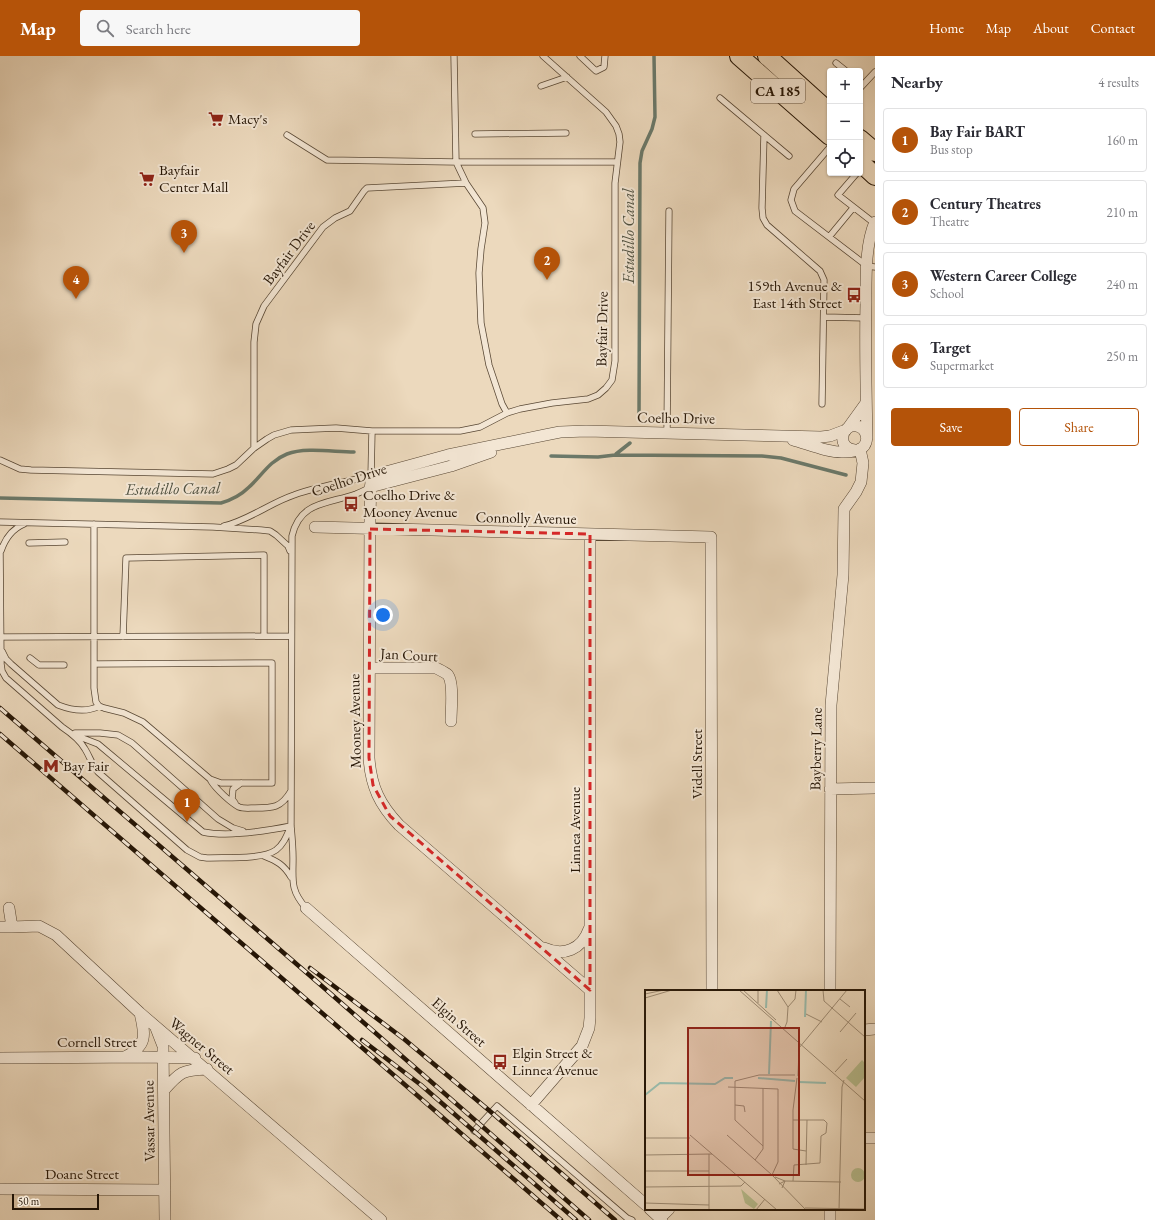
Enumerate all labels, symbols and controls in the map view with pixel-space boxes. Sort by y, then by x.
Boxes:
search box [80,10,360,46]
text: Map [20,16,56,41]
icon: search [94,17,116,39]
text: Search here [126,19,191,38]
text: Home [929,19,964,37]
text: Map [986,19,1011,37]
text: About [1033,19,1069,37]
text: Contact [1091,19,1135,37]
map controls [827,68,863,176]
button: + [827,68,863,104]
text: Nearby [891,71,943,93]
text: 4 results [1098,74,1139,91]
road number: CA 185 [751,79,805,103]
button: − [827,104,863,140]
place label: Macy's [228,109,268,128]
supermarket icon: Macy's [207,110,225,128]
text: Bay Fair BART [930,122,1025,141]
text: 1 [902,132,908,149]
text: 160 m [1107,132,1138,149]
button: locate [827,140,863,176]
text: Bus stop [930,141,973,158]
place label: Bayfair Center Mall [159,160,229,196]
supermarket icon: Bayfair Center Mall [138,170,156,188]
water label: Estudillo Canal [618,188,639,285]
text: Century Theatres [930,194,1041,213]
text: 2 [902,204,908,221]
text: 210 m [1107,204,1138,221]
text: Theatre [930,213,969,230]
street label: Bayfair Drive [258,217,319,288]
pin: 3 [171,220,197,253]
pin: 2 [534,247,560,280]
pin: 4 [63,266,89,299]
text: Western Career College [930,266,1077,285]
place label: 159th Avenue & East 14th Street [748,276,843,312]
text: 3 [902,276,908,293]
text: 240 m [1107,276,1138,293]
text: School [930,285,964,302]
bus stop icon: 159th Avenue & East 14th Street [845,286,863,304]
street label: Bayfair Drive [591,291,612,367]
text: Target [930,338,971,357]
text: 4 [902,348,908,365]
text: 250 m [1107,348,1138,365]
text: Supermarket [930,357,994,374]
street label: Coelho Drive [637,407,715,428]
button: Save [891,408,1011,446]
button: Share [1019,408,1139,446]
street label: Coelho Drive [309,458,389,501]
water label: Estudillo Canal [124,477,221,500]
place label: Coelho Drive & Mooney Avenue [363,485,458,521]
bus stop icon: Coelho Drive & Mooney Avenue [342,495,360,513]
street label: Connolly Avenue [475,507,577,528]
your location [373,605,393,625]
street label: Jan Court [378,643,439,666]
street label: Mooney Avenue [344,673,365,768]
street label: Bayberry Lane [805,707,826,791]
street label: Videll Street [687,729,706,799]
place label: Bay Fair [63,756,109,775]
metro station icon: Bay Fair [42,757,60,775]
street label: Linnea Avenue [565,787,584,873]
pin: 1 [174,789,200,822]
inset map [645,990,865,1210]
street label: Elgin Street [428,993,491,1051]
street label: Wagner Street [166,1013,239,1079]
street label: Cornell Street [57,1032,137,1051]
place label: Elgin Street & Linnea Avenue [512,1043,598,1079]
bus stop icon: Elgin Street & Linnea Avenue [491,1053,509,1071]
street label: Vassar Avenue [138,1080,159,1162]
street label: Doane Street [45,1164,119,1183]
scale bar [12,1192,99,1211]
text: 50 m [18,1194,39,1208]

